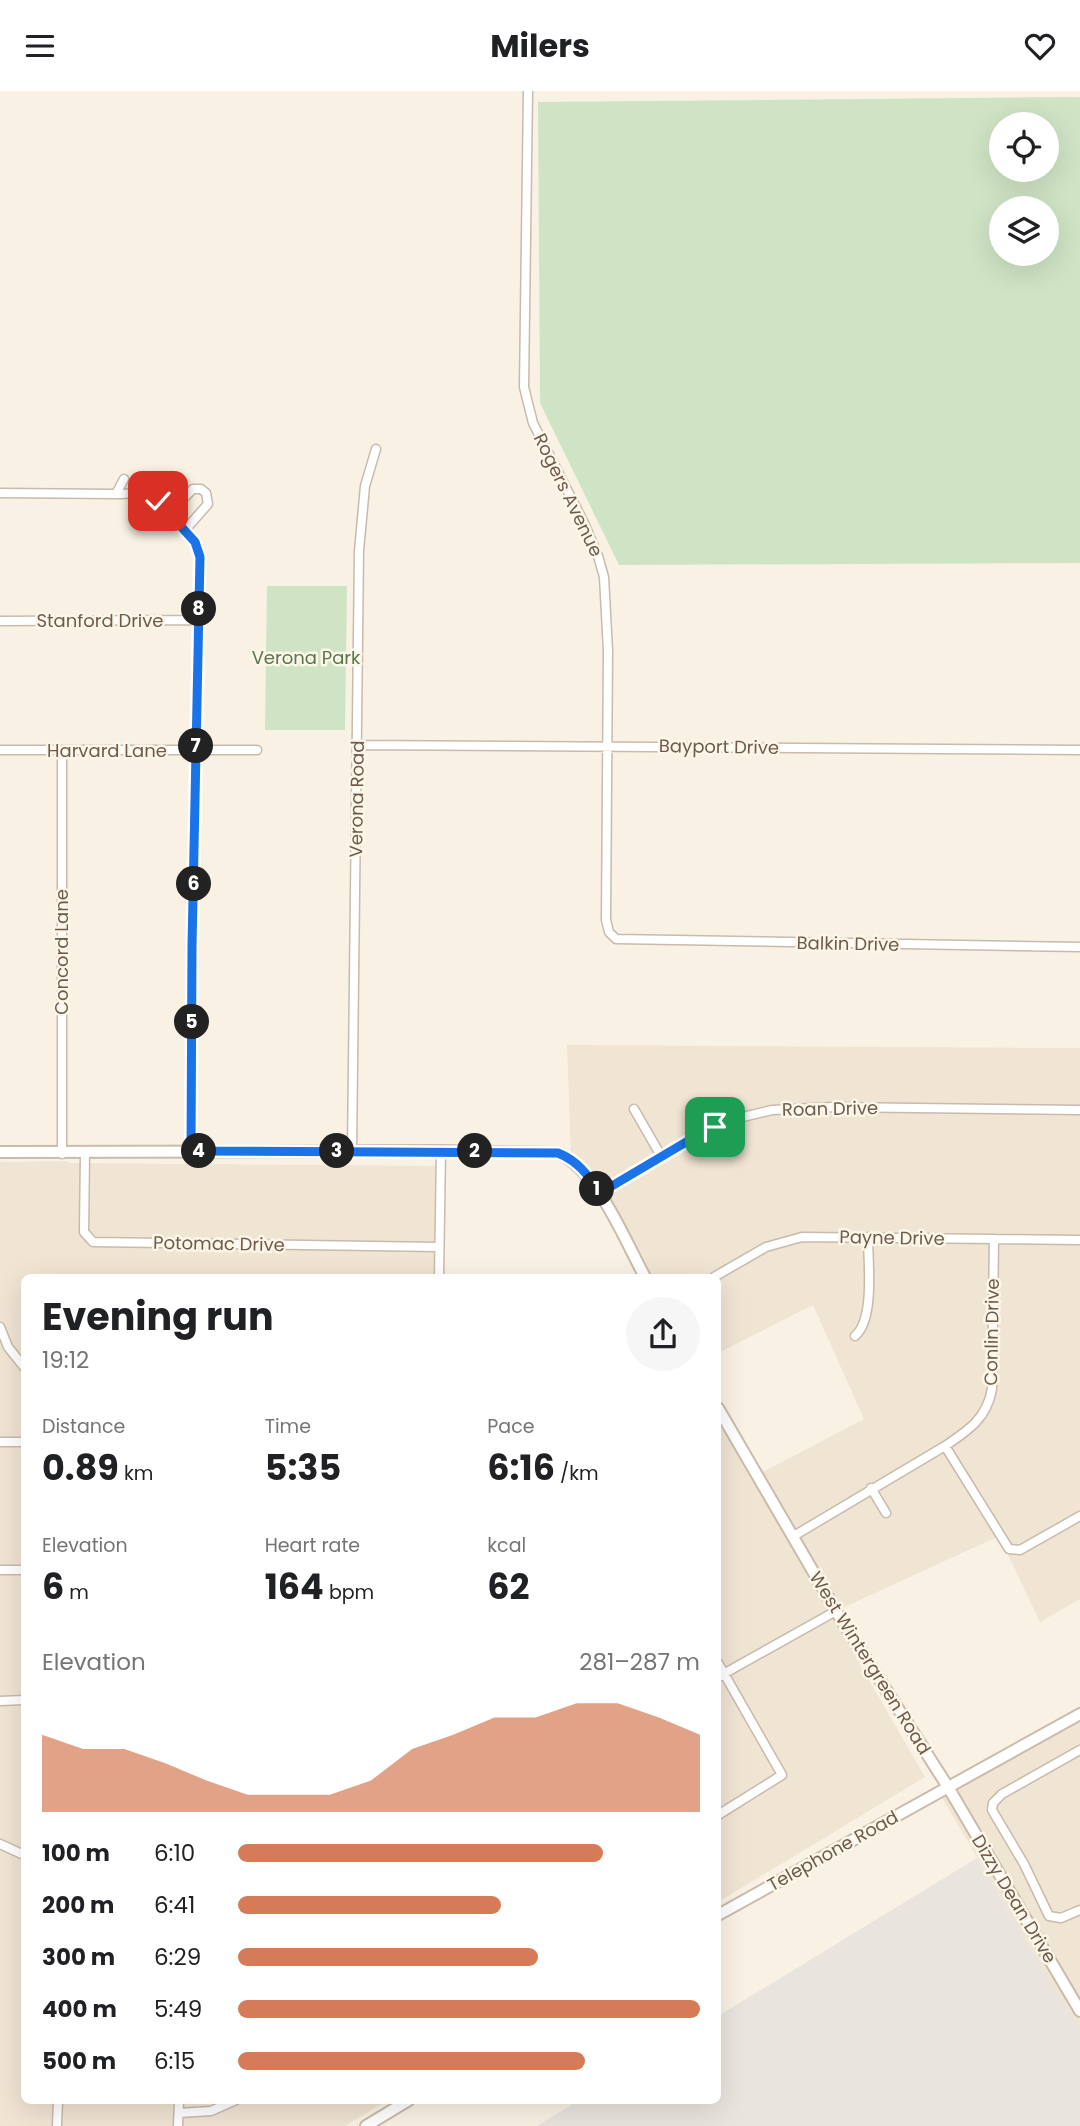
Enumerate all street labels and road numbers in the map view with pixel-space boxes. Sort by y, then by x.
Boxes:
street label: Rogers Avenue [528,429,609,561]
street label: Stanford Drive [36,608,164,633]
street label: Bayport Drive [659,733,779,760]
street label: Harvard Lane [47,738,167,763]
street label: Verona Road [343,740,370,858]
street label: Concord Lane [49,889,74,1015]
street label: Balkin Drive [796,930,900,957]
street label: Roan Drive [782,1095,878,1122]
street label: Payne Drive [839,1224,945,1251]
street label: Potomac Drive [153,1230,285,1257]
street label: Conlin Drive [978,1278,1005,1386]
street label: West Wintergreen Road [804,1566,937,1759]
street label: Telephone Road [763,1804,903,1897]
street label: Dizzy Dean Drive [966,1830,1063,1968]

